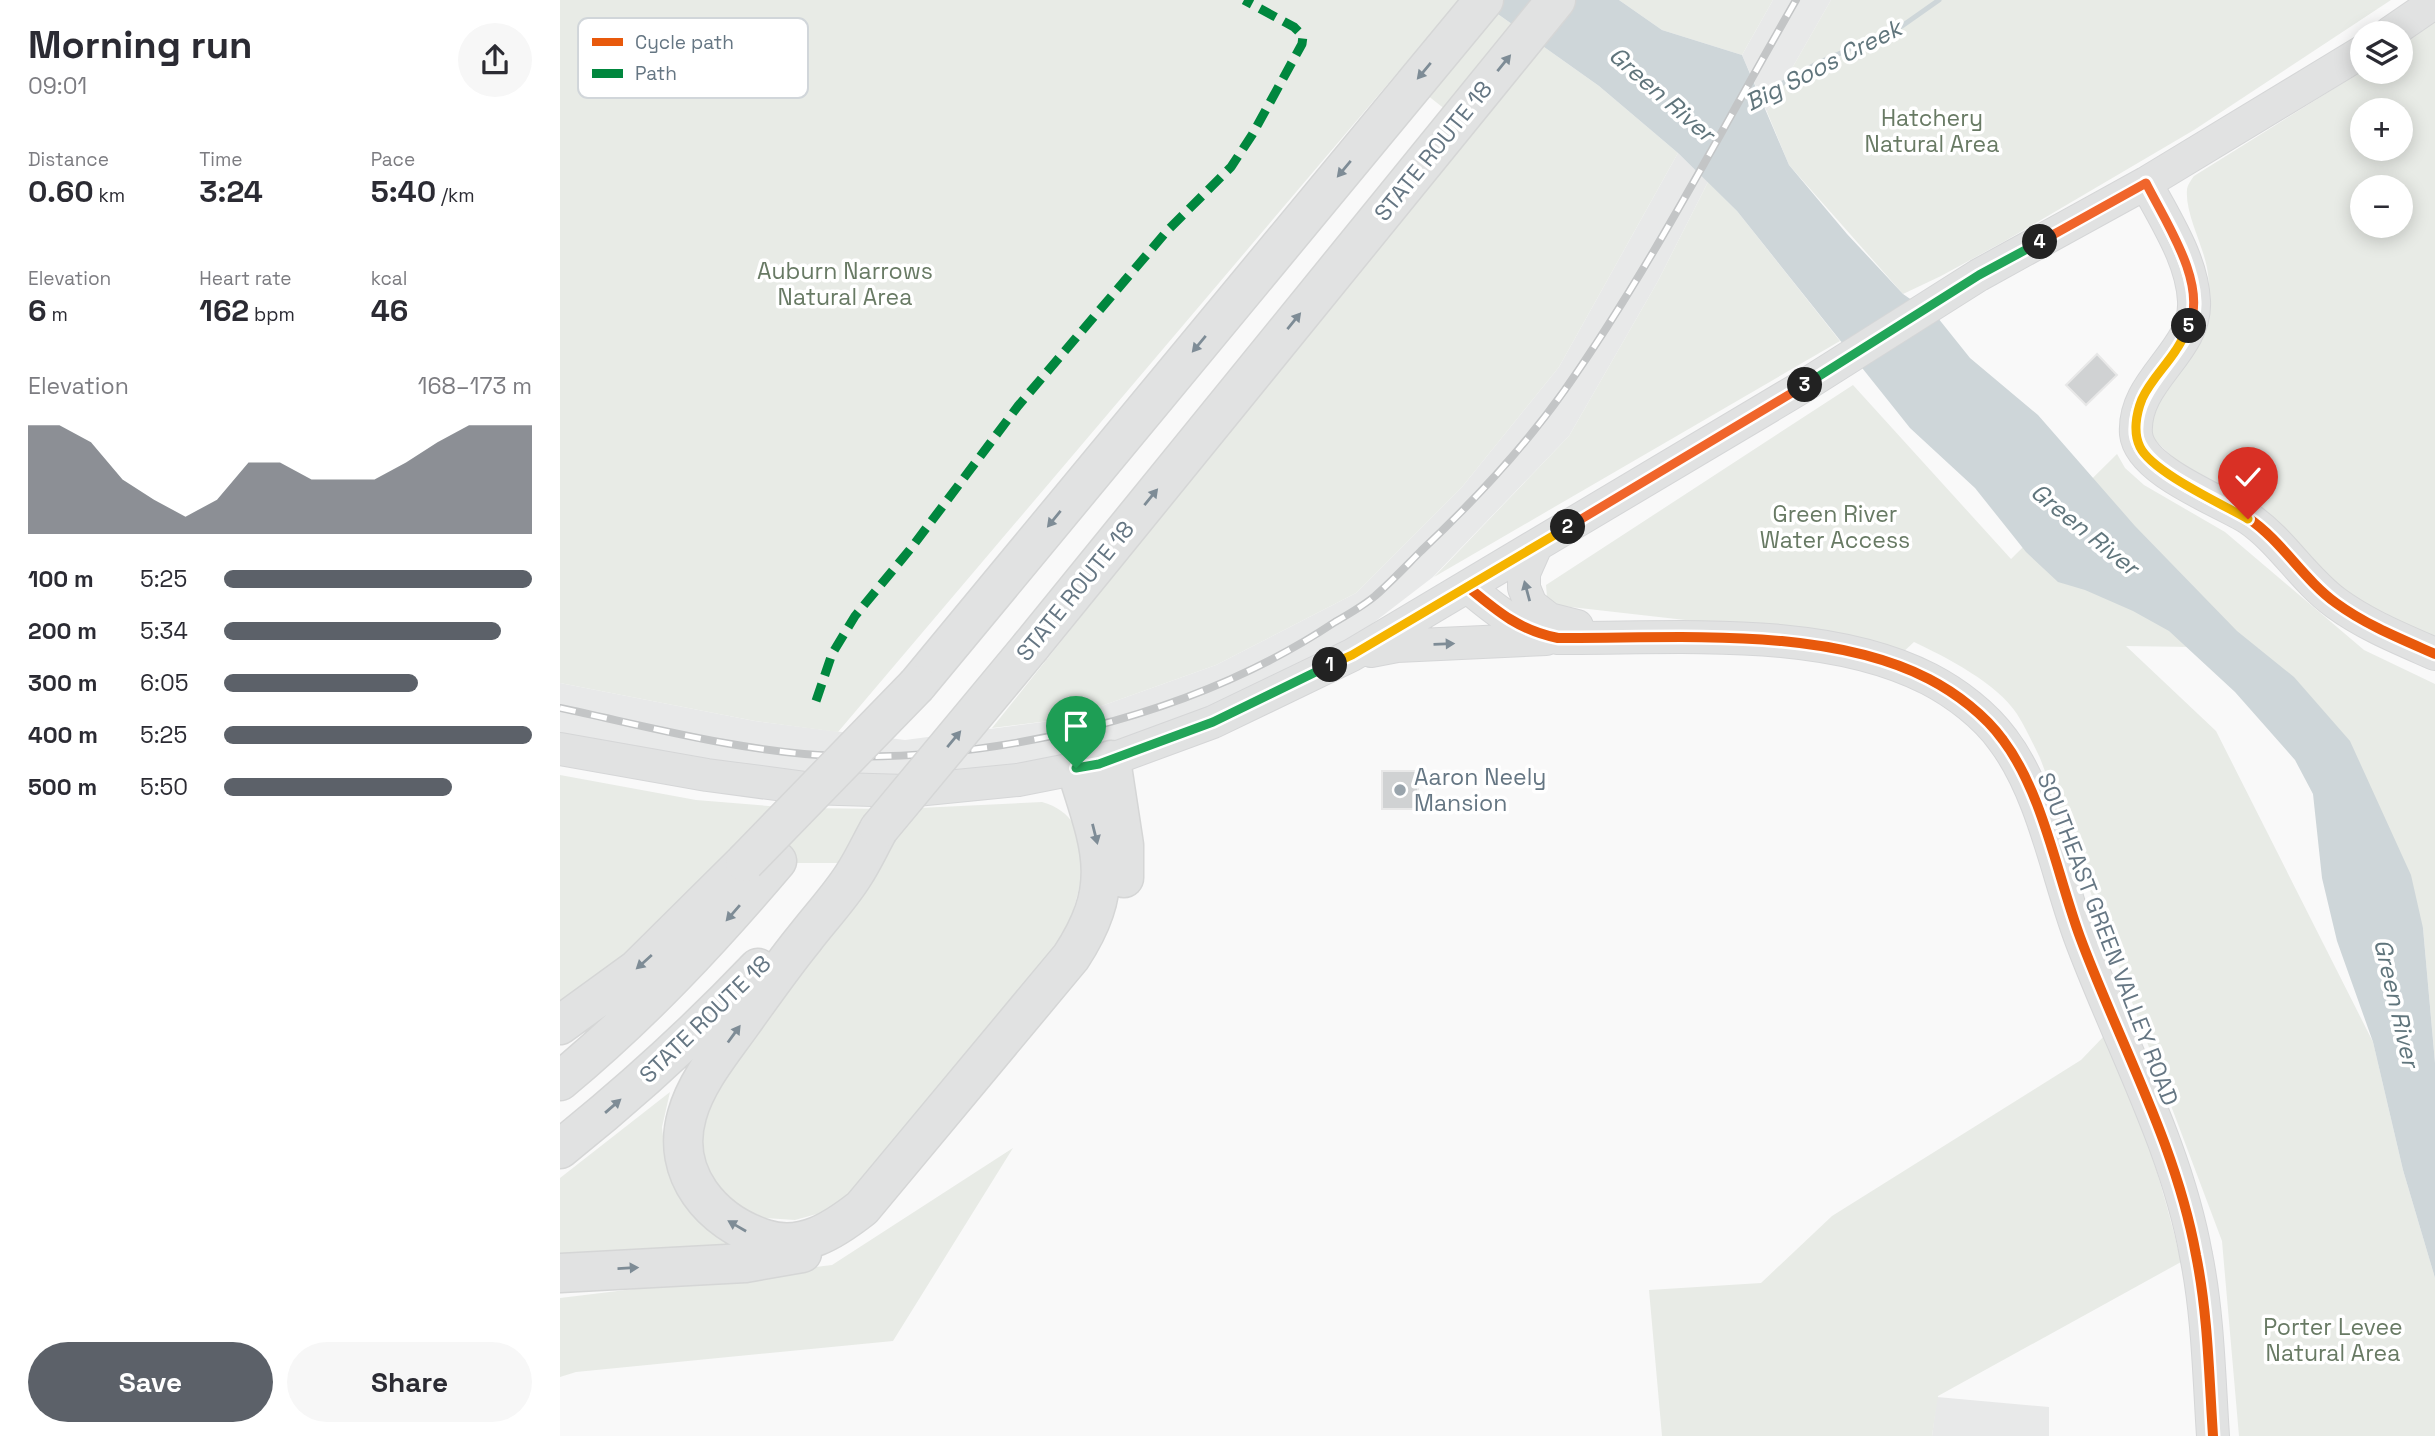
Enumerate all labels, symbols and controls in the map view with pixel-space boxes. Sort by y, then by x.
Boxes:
water label: Big Soos Creek [1739,11,1909,118]
legend [578,18,808,98]
text: Morning run [28,21,253,69]
map controls [2350,21,2413,238]
button: layers [2350,21,2413,84]
button: share [458,23,532,97]
text: Cycle path [635,30,734,55]
water label: Green River [1603,39,1724,150]
one-way arrow [1497,54,1512,72]
text: Path [635,61,677,86]
one-way arrow [1417,62,1432,80]
text: 09:01 [28,71,87,101]
street label: STATE ROUTE 18 [1367,75,1499,227]
button: + [2350,98,2413,161]
park label: Hatchery Natural Area [1865,103,1999,159]
text: Distance [28,147,109,172]
text: Time [199,147,243,172]
text: Pace [371,147,415,172]
one-way arrow [1337,160,1352,178]
text: 0.60 [28,172,94,211]
text: 3:24 [199,172,263,211]
text: 5:40 [371,172,436,211]
button: − [2350,175,2413,238]
text: km [94,183,125,208]
text: /km [436,183,475,208]
pin: 4 [2022,224,2058,260]
text: 4 [2033,229,2046,254]
park label: Auburn Narrows Natural Area [757,256,933,312]
text: Elevation [28,266,111,291]
text: Heart rate [199,266,292,291]
text: kcal [371,266,407,291]
text: 6 [28,291,47,330]
text: 162 [199,291,249,330]
text: 46 [371,291,408,330]
text: m [47,302,68,327]
text: bpm [249,302,295,327]
pin: 5 [2172,308,2206,344]
one-way arrow [1287,312,1302,330]
text: 5 [2183,313,2194,338]
one-way arrow [1191,334,1206,352]
pin: 3 [1788,368,1822,402]
text: Elevation [28,371,129,401]
text: 168–173 m [418,371,532,401]
text: 3 [1799,372,1810,397]
pin [2218,447,2278,519]
icon: check [2229,458,2267,496]
water label: Green River [2025,476,2148,584]
one-way arrow [1143,489,1158,506]
park label: Green River Water Access [1760,499,1910,555]
one-way arrow [1046,510,1061,528]
pin: 2 [1550,510,1586,544]
text: 2 [1562,514,1573,539]
street label: STATE ROUTE 18 [1009,515,1141,667]
text: 100 m [28,564,94,594]
text: 5:25 [140,564,187,594]
one-way arrow [1521,579,1532,601]
text: 200 m [28,616,97,646]
text: 5:34 [140,616,188,646]
one-way arrow [1433,639,1455,650]
pin: 1 [1312,648,1348,682]
text: 1 [1325,652,1334,677]
text: 300 m [28,668,97,698]
text: 6:05 [140,668,188,698]
pin [1046,696,1106,768]
icon: arrive [1057,707,1095,745]
text: 400 m [28,720,98,750]
text: 5:25 [140,720,187,750]
one-way arrow [946,730,961,748]
place label: Aaron Neely Mansion [1414,762,1546,818]
street label: SOUTHEAST GREEN VALLEY ROAD [2031,768,2185,1110]
text: 500 m [28,772,97,802]
text: 5:50 [140,772,188,802]
marker: Aaron Neely Mansion [1392,782,1408,798]
one-way arrow [1090,823,1101,845]
one-way arrow [725,904,741,922]
water label: Green River [2367,936,2427,1073]
street label: STATE ROUTE 18 [633,949,777,1089]
one-way arrow [635,954,653,970]
one-way arrow [727,1025,741,1043]
one-way arrow [604,1098,622,1114]
one-way arrow [727,1220,747,1232]
one-way arrow [617,1263,639,1274]
park label: Porter Levee Natural Area [2263,1312,2403,1368]
button: Save [28,1342,273,1422]
button: Share [287,1342,532,1422]

